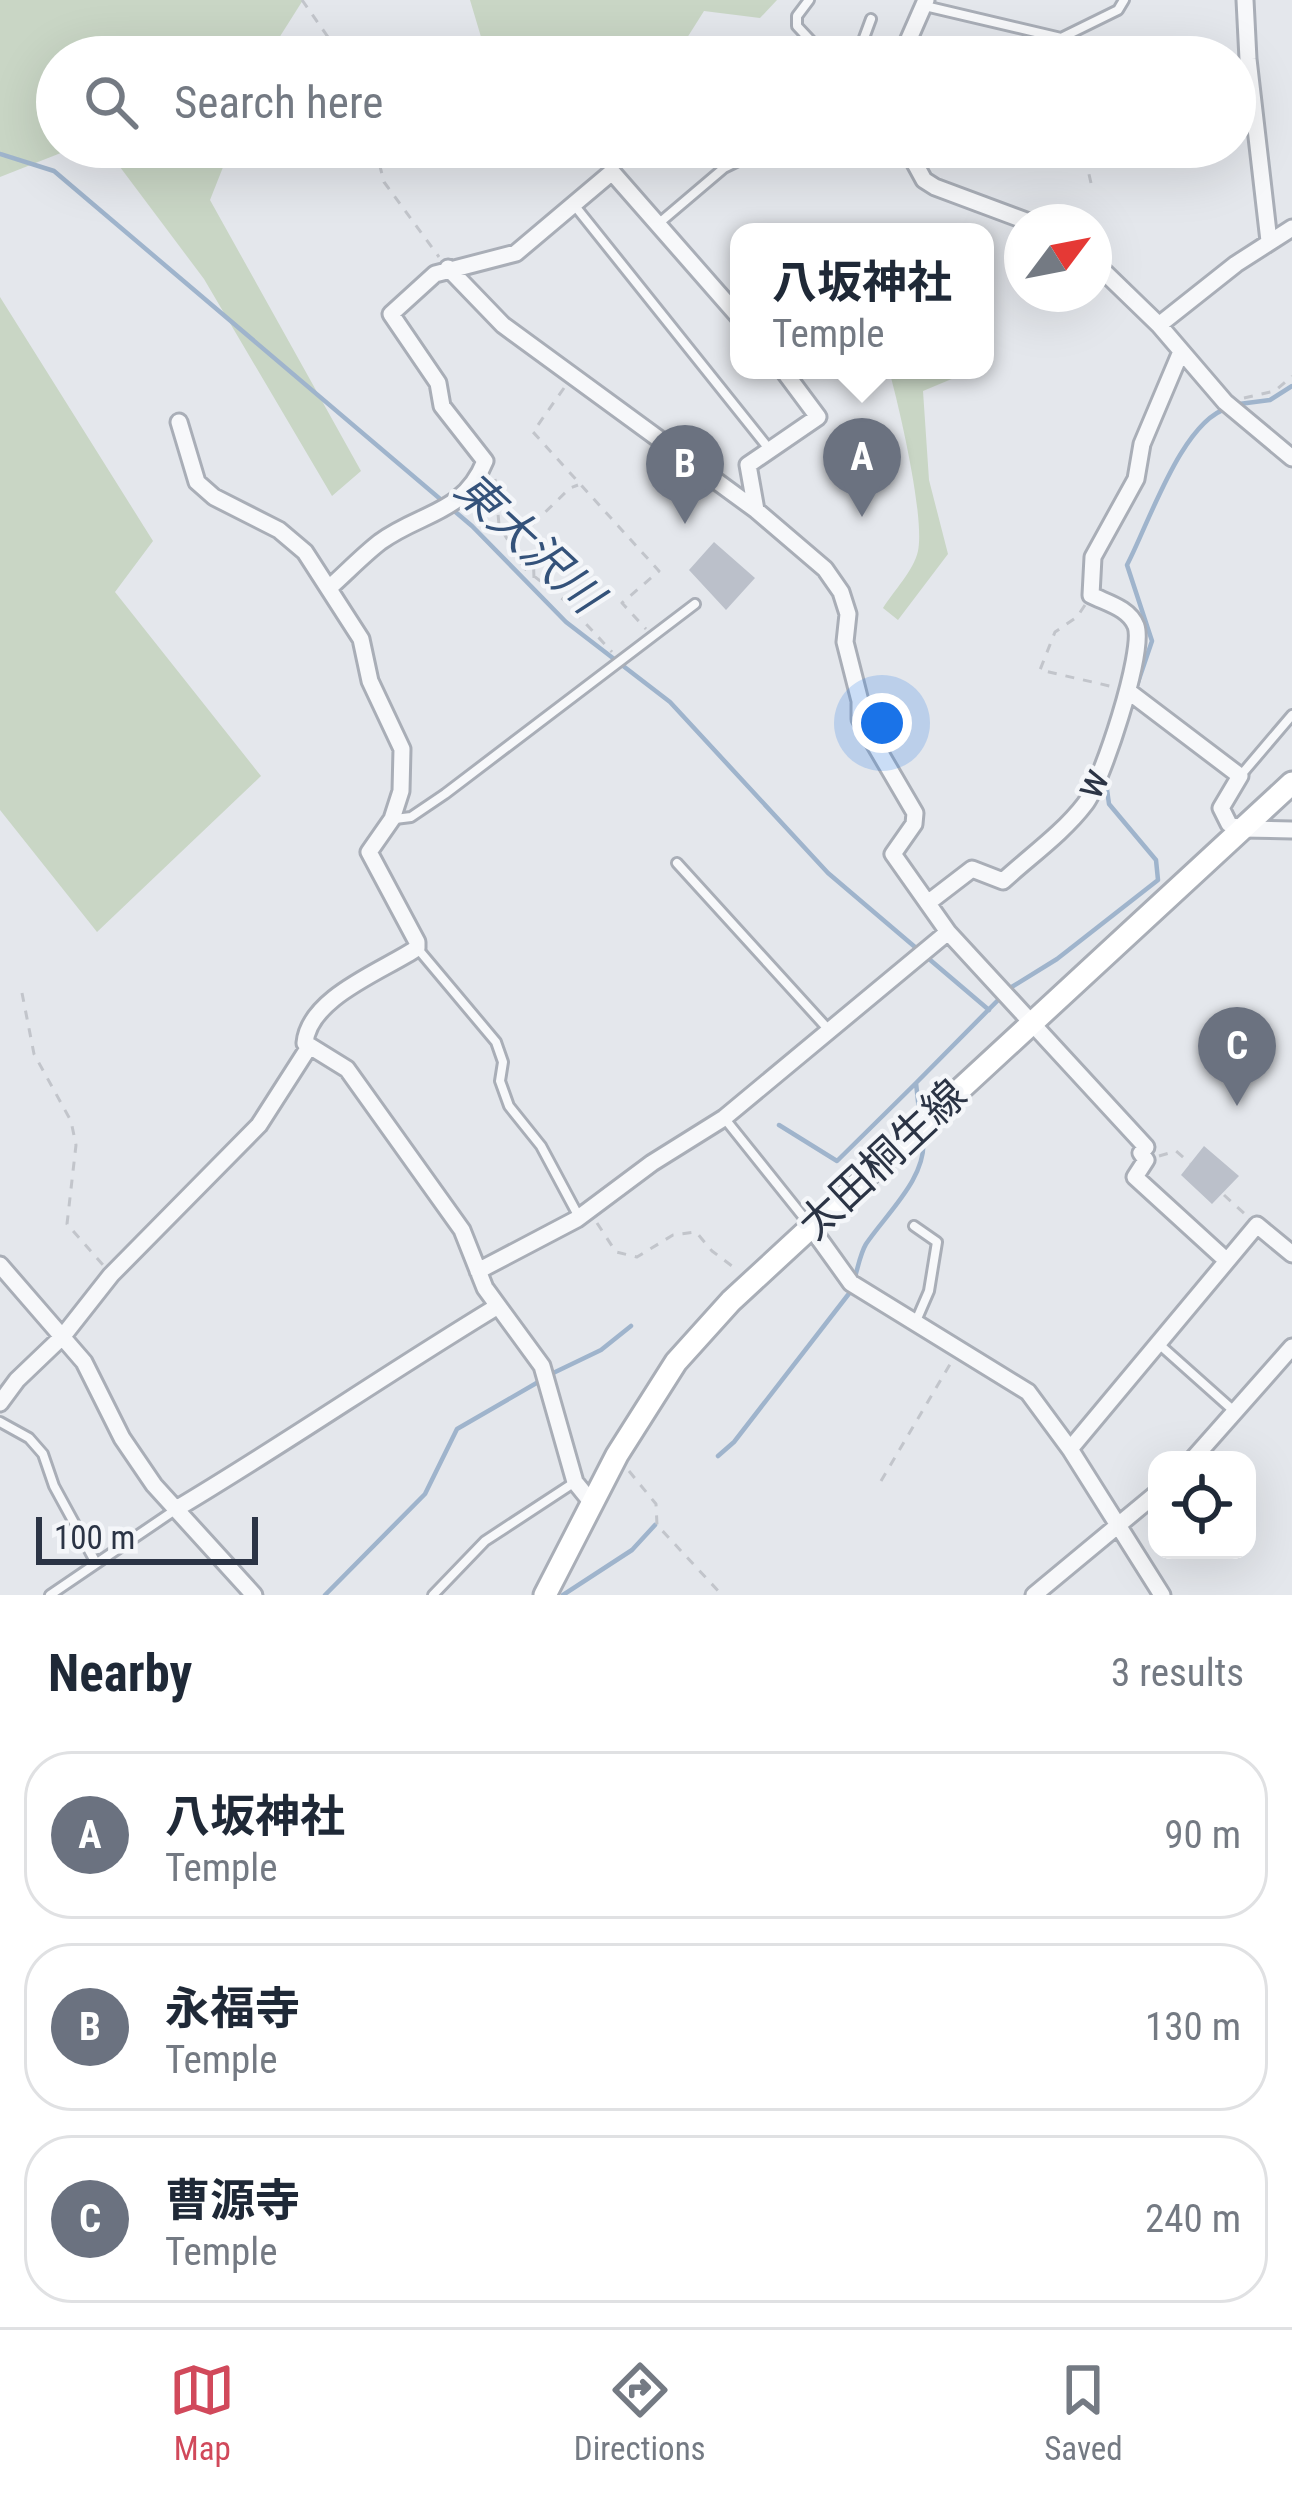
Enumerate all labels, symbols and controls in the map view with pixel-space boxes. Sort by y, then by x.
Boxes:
search box [36,36,1256,168]
icon: search [78,69,144,135]
text: Search here [174,76,383,129]
north arrow [1004,204,1112,312]
popup [730,223,994,379]
text: 八坂神社 [772,256,952,309]
text: Temple [772,311,885,357]
pin: A [823,418,901,517]
pin: B [646,425,724,524]
water label: 東大沢川 [445,462,615,626]
your location [852,693,912,753]
street label: w [1063,760,1119,806]
pin: C [1198,1007,1276,1106]
street label: 太田桐生線 [789,1070,976,1249]
map controls [1148,1451,1256,1559]
button: locate [1148,1451,1256,1559]
scale bar [36,1511,258,1564]
text: 100 m [54,1518,135,1557]
text: Nearby [48,1644,192,1703]
text: 3 results [1111,1650,1244,1696]
text: 八坂神社 [165,1790,345,1843]
text: A [78,1812,102,1858]
text: 90 m [1164,1812,1241,1858]
text: Temple [165,1845,278,1891]
text: 永福寺 [165,1982,300,2035]
text: B [79,2004,101,2050]
text: 130 m [1145,2004,1241,2050]
text: Temple [165,2037,278,2083]
text: 曹源寺 [165,2174,300,2227]
text: C [79,2196,101,2242]
text: 240 m [1145,2196,1241,2242]
text: Temple [165,2229,278,2275]
tab: Map [169,2357,235,2468]
tab: Directions [574,2357,706,2468]
tab: Saved [1044,2357,1123,2468]

